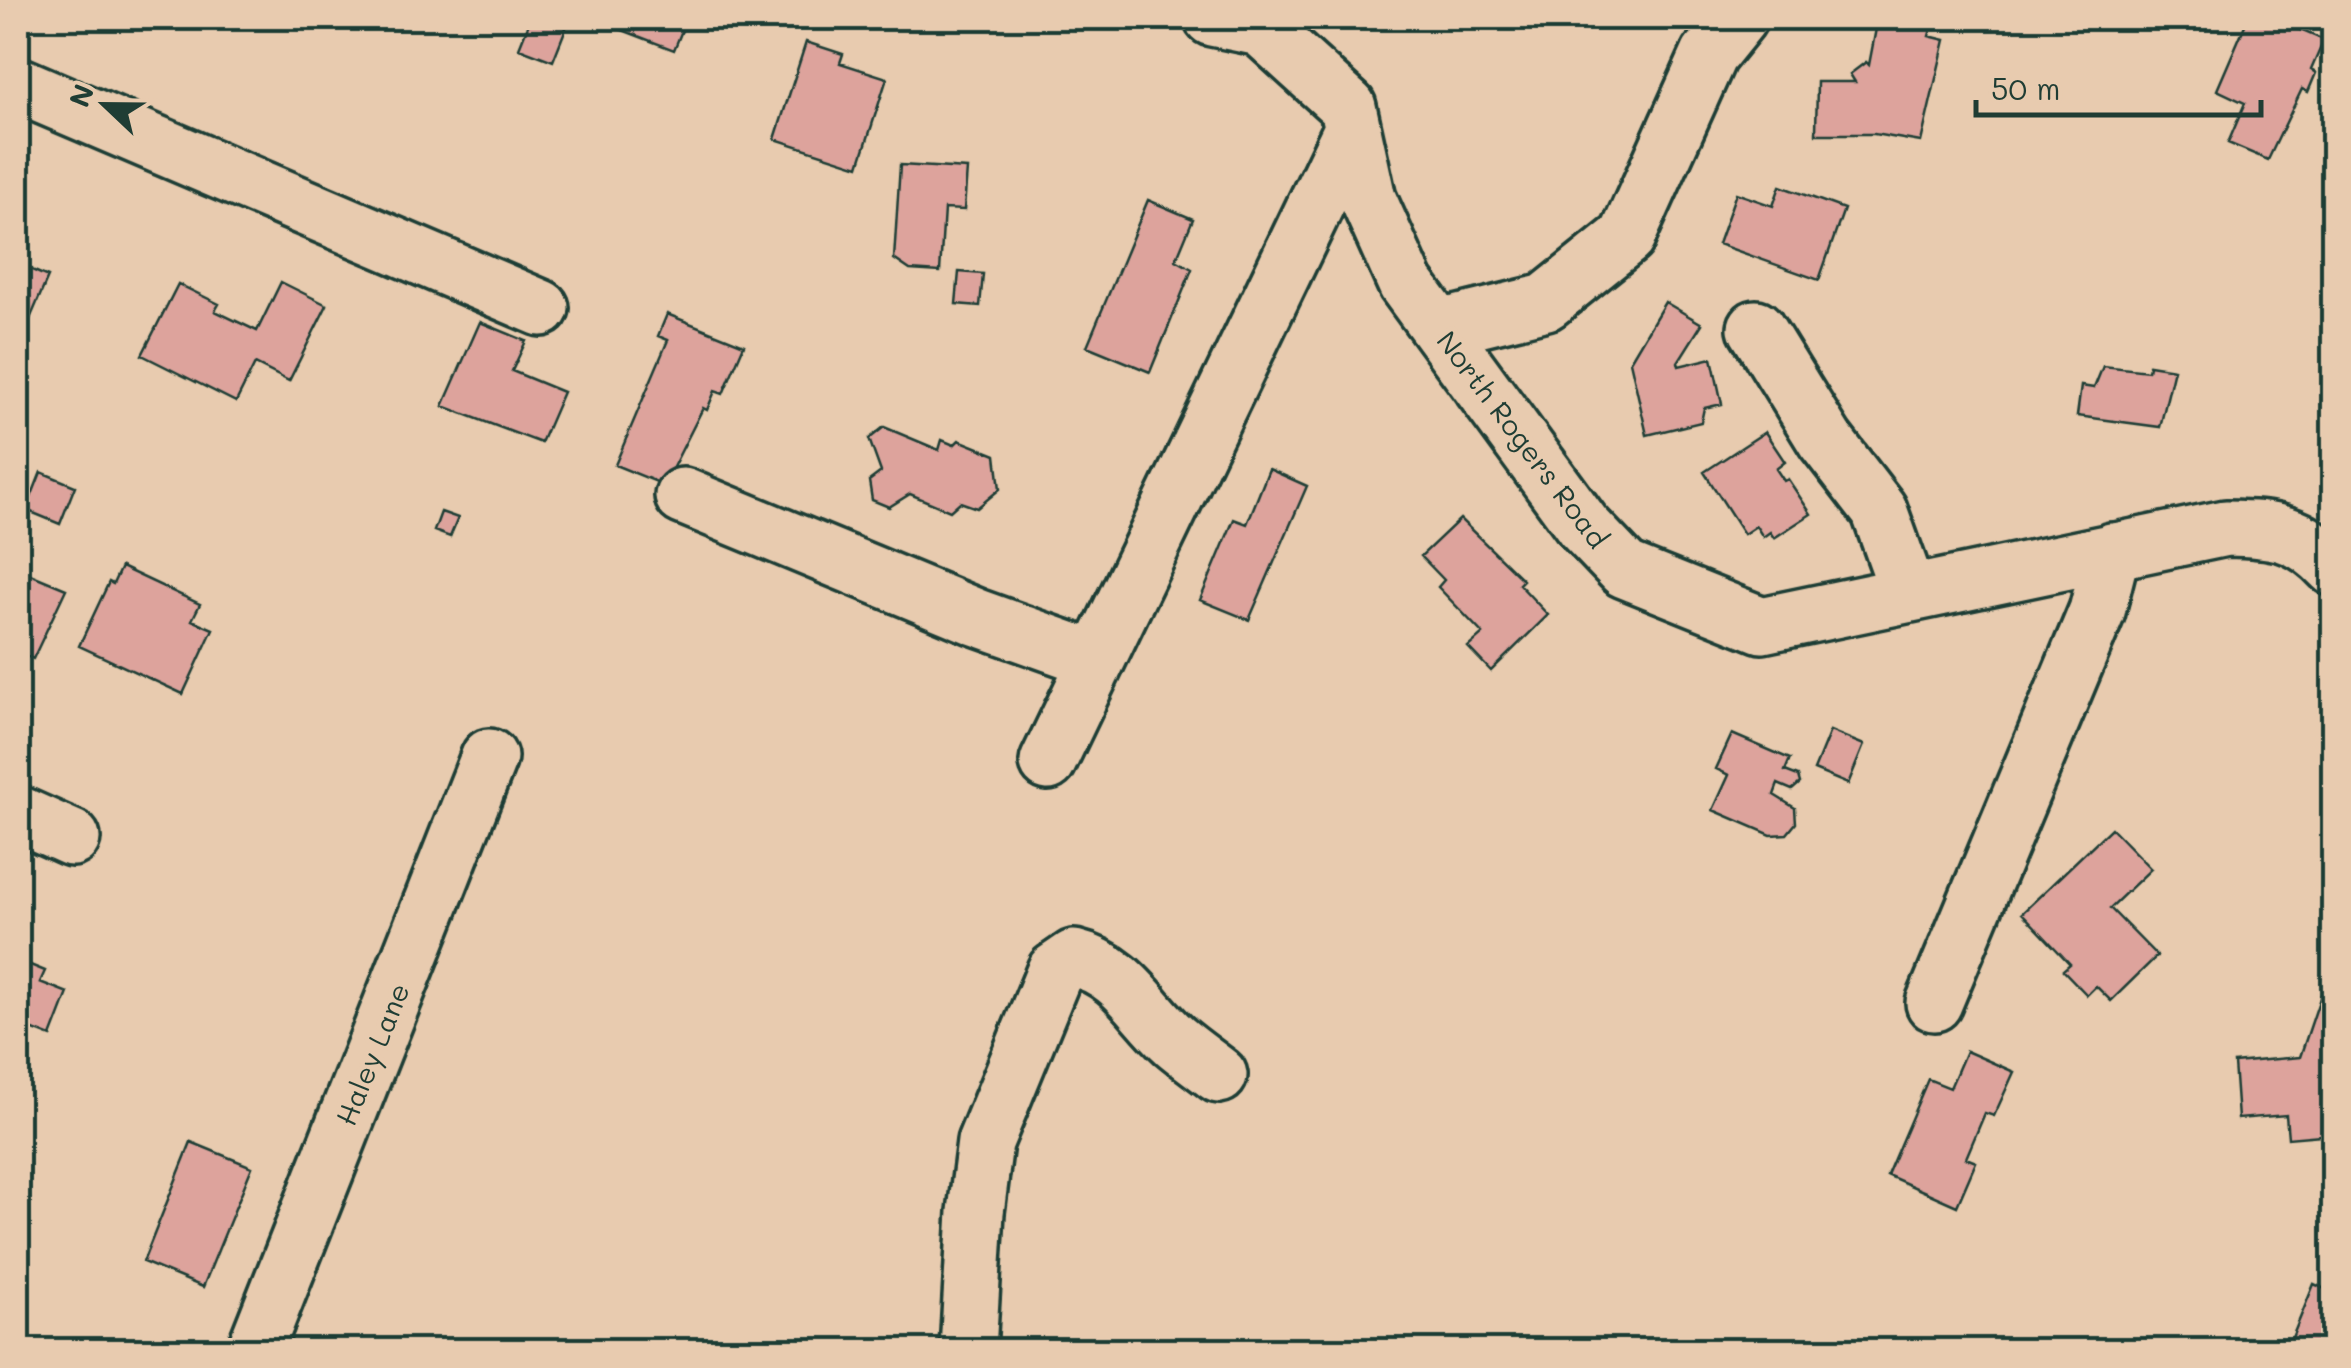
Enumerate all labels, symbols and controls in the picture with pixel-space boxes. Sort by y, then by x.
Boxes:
north arrow [55,55,155,155]
scale bar [1976,55,2261,117]
text: 50 m [1991,68,2061,108]
text: N [60,79,102,112]
street label: North Rogers Road [1430,323,1616,555]
street label: Haley Lane [327,978,417,1130]

